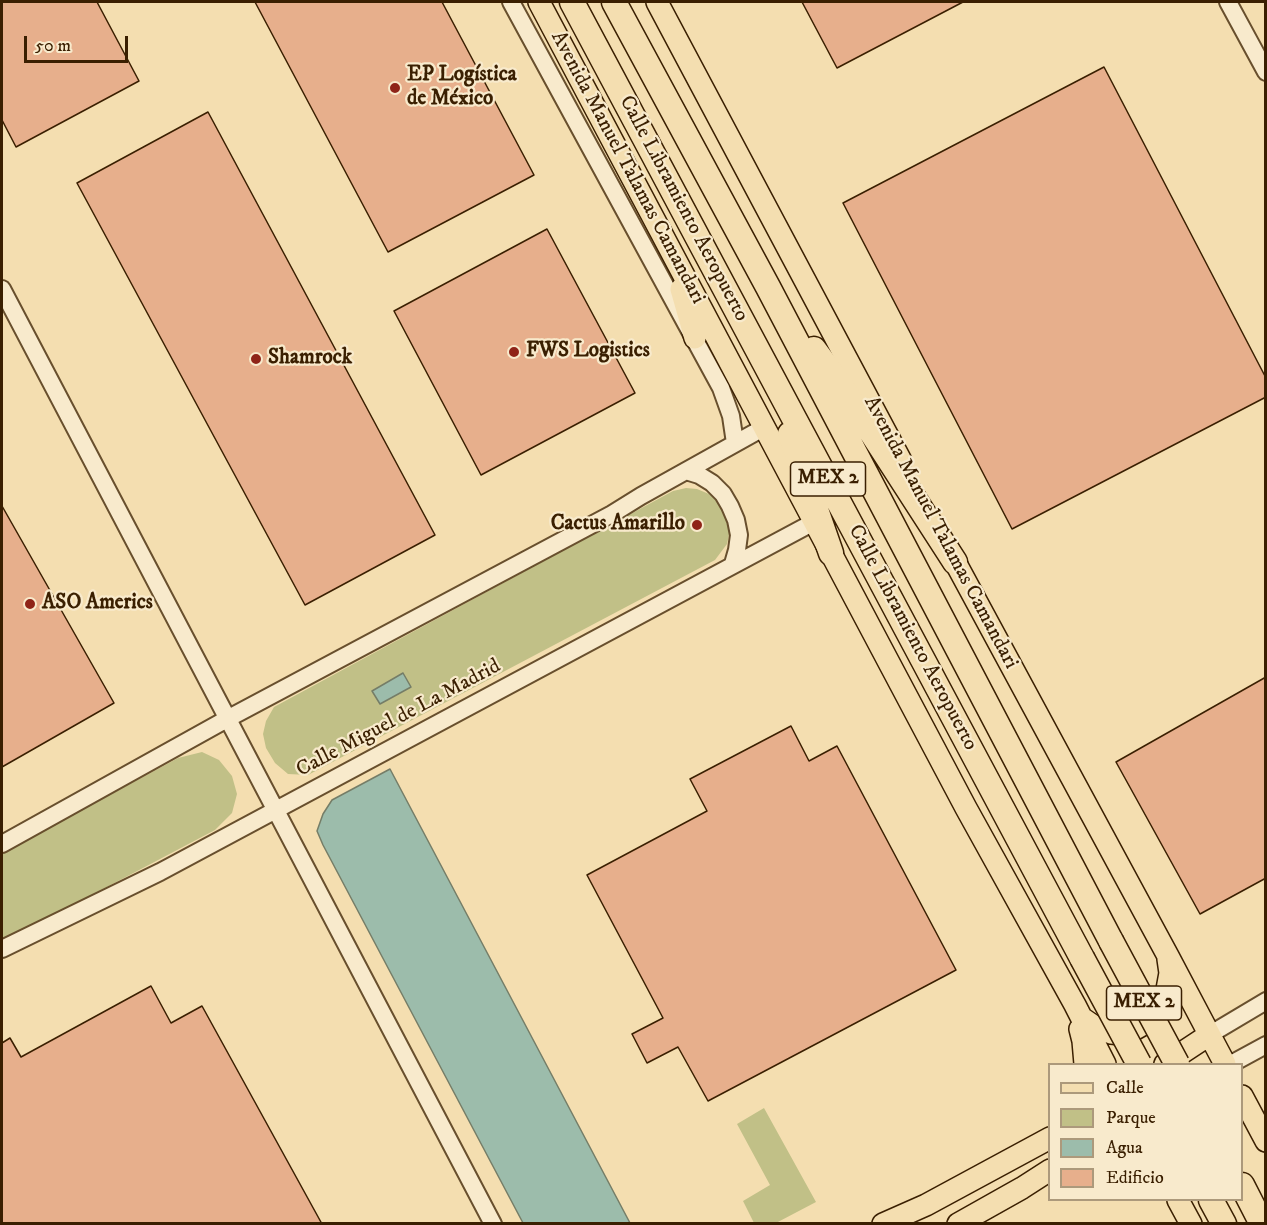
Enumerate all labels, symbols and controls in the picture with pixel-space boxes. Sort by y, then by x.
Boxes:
scale bar [27,24,130,62]
street label: Avenida Manuel Talamas Camandari [544,27,710,309]
text: 50 m [35,35,71,57]
place label: EP Logística de México [407,63,517,113]
marker: EP Logística de México [388,81,402,95]
street label: Calle Libramiento Aeropuerto [613,92,753,326]
place label: FWS Logistics [526,339,650,365]
marker: FWS Logistics [507,345,521,359]
place label: Shamrock [268,346,352,372]
marker: Shamrock [249,352,263,366]
street label: Avenida Manuel Talamas Camandari [857,392,1023,674]
road number: MEX 2 [790,462,866,496]
place label: Cactus Amarillo [551,512,685,538]
marker: Cactus Amarillo [690,518,704,532]
street label: Calle Libramiento Aeropuerto [842,521,982,755]
place label: ASO Americs [42,591,153,617]
marker: ASO Americs [23,597,37,611]
street label: Calle Miguel de La Madrid [293,654,505,784]
road number: MEX 2 [1106,986,1182,1020]
legend [1048,1063,1243,1201]
text: Calle [1106,1077,1144,1099]
text: Parque [1106,1107,1156,1129]
text: Agua [1106,1137,1143,1159]
text: Edificio [1106,1167,1164,1189]

